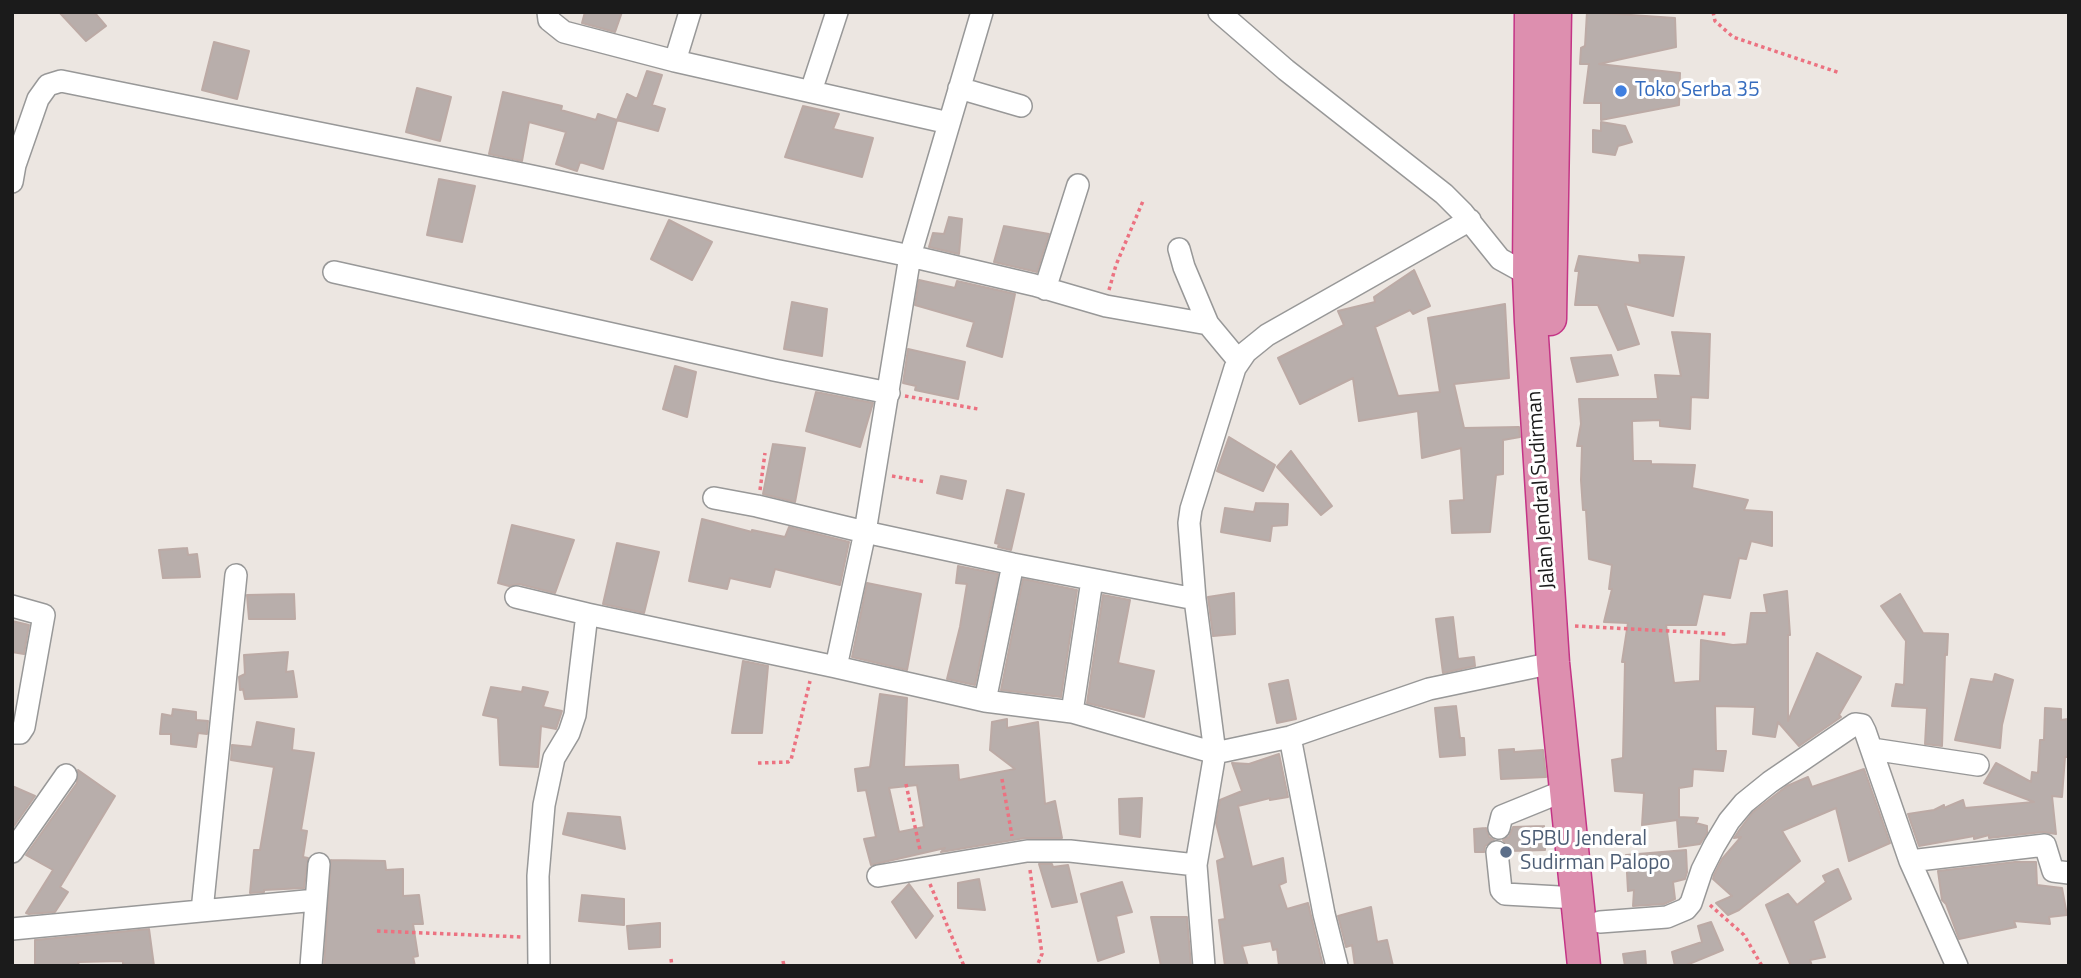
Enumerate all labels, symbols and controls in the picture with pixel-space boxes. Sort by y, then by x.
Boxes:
place label: Toko Serba 35 [1635,78,1760,104]
marker: Toko Serba 35 [1613,83,1629,99]
street label: Jalan Jendral Sudirman [1522,390,1562,590]
place label: SPBU Jenderal Sudirman Palopo [1520,827,1670,877]
marker: SPBU Jenderal Sudirman Palopo [1498,844,1514,860]

